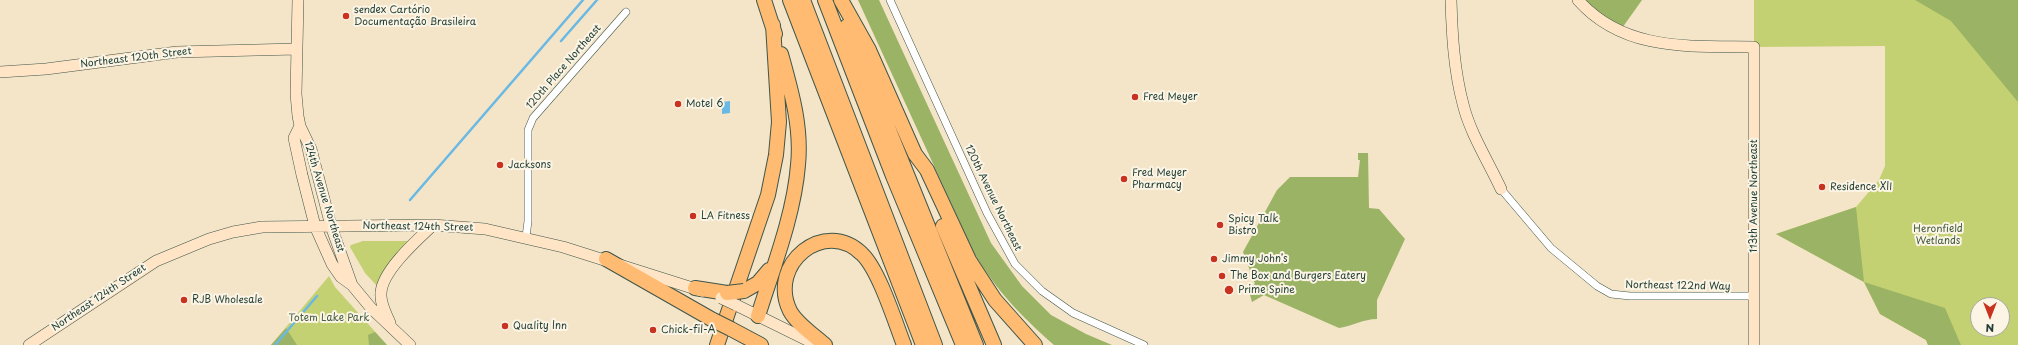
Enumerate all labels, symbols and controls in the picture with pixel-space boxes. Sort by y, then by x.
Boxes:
place label: sendex Cartório Documentação Brasileira [354,4,476,28]
marker: sendex Cartório Documentação Brasileira [341,11,351,21]
street label: 120th Place Northeast [524,22,604,112]
street label: Northeast 120th Street [80,45,192,71]
place label: Fred Meyer [1143,91,1198,103]
marker: Fred Meyer [1130,92,1140,102]
place label: Motel 6 [686,98,723,110]
marker: Motel 6 [673,99,683,109]
street label: 113th Avenue Northeast [1748,139,1760,253]
street label: 124th Avenue Northeast [301,140,347,254]
street label: 120th Avenue Northeast [962,143,1024,253]
place label: Jacksons [508,159,551,171]
marker: Jacksons [495,160,505,170]
place label: Fred Meyer Pharmacy [1132,167,1187,190]
marker: Fred Meyer Pharmacy [1119,174,1129,184]
place label: Residence XII [1830,181,1892,193]
marker: Residence XII [1817,182,1827,192]
place label: LA Fitness [701,210,750,222]
marker: LA Fitness [688,211,698,221]
place label: Spicy Talk Bistro [1228,213,1278,236]
street label: Northeast 124th Street [362,220,474,234]
marker: Spicy Talk Bistro [1215,220,1225,230]
park label: Heronfield Wetlands [1913,223,1963,246]
place label: Jimmy John's [1222,253,1288,265]
marker: Jimmy John's [1209,254,1219,264]
street label: Northeast 124th Street [50,262,148,334]
place label: The Box and Burgers Eatery [1230,270,1366,282]
marker: The Box and Burgers Eatery [1217,271,1227,281]
street label: Northeast 122nd Way [1625,279,1731,293]
marker: Prime Spine [1223,284,1235,296]
place label: Prime Spine [1238,284,1295,296]
place label: RJB Wholesale [192,294,263,306]
marker: RJB Wholesale [179,295,189,305]
north arrow [1970,297,2010,337]
park label: Totem Lake Park [288,312,370,324]
place label: Quality Inn [513,320,567,332]
text: N [1986,320,1994,337]
marker: Quality Inn [500,321,510,331]
place label: Chick-fil-A [661,324,715,336]
marker: Chick-fil-A [648,325,658,335]

